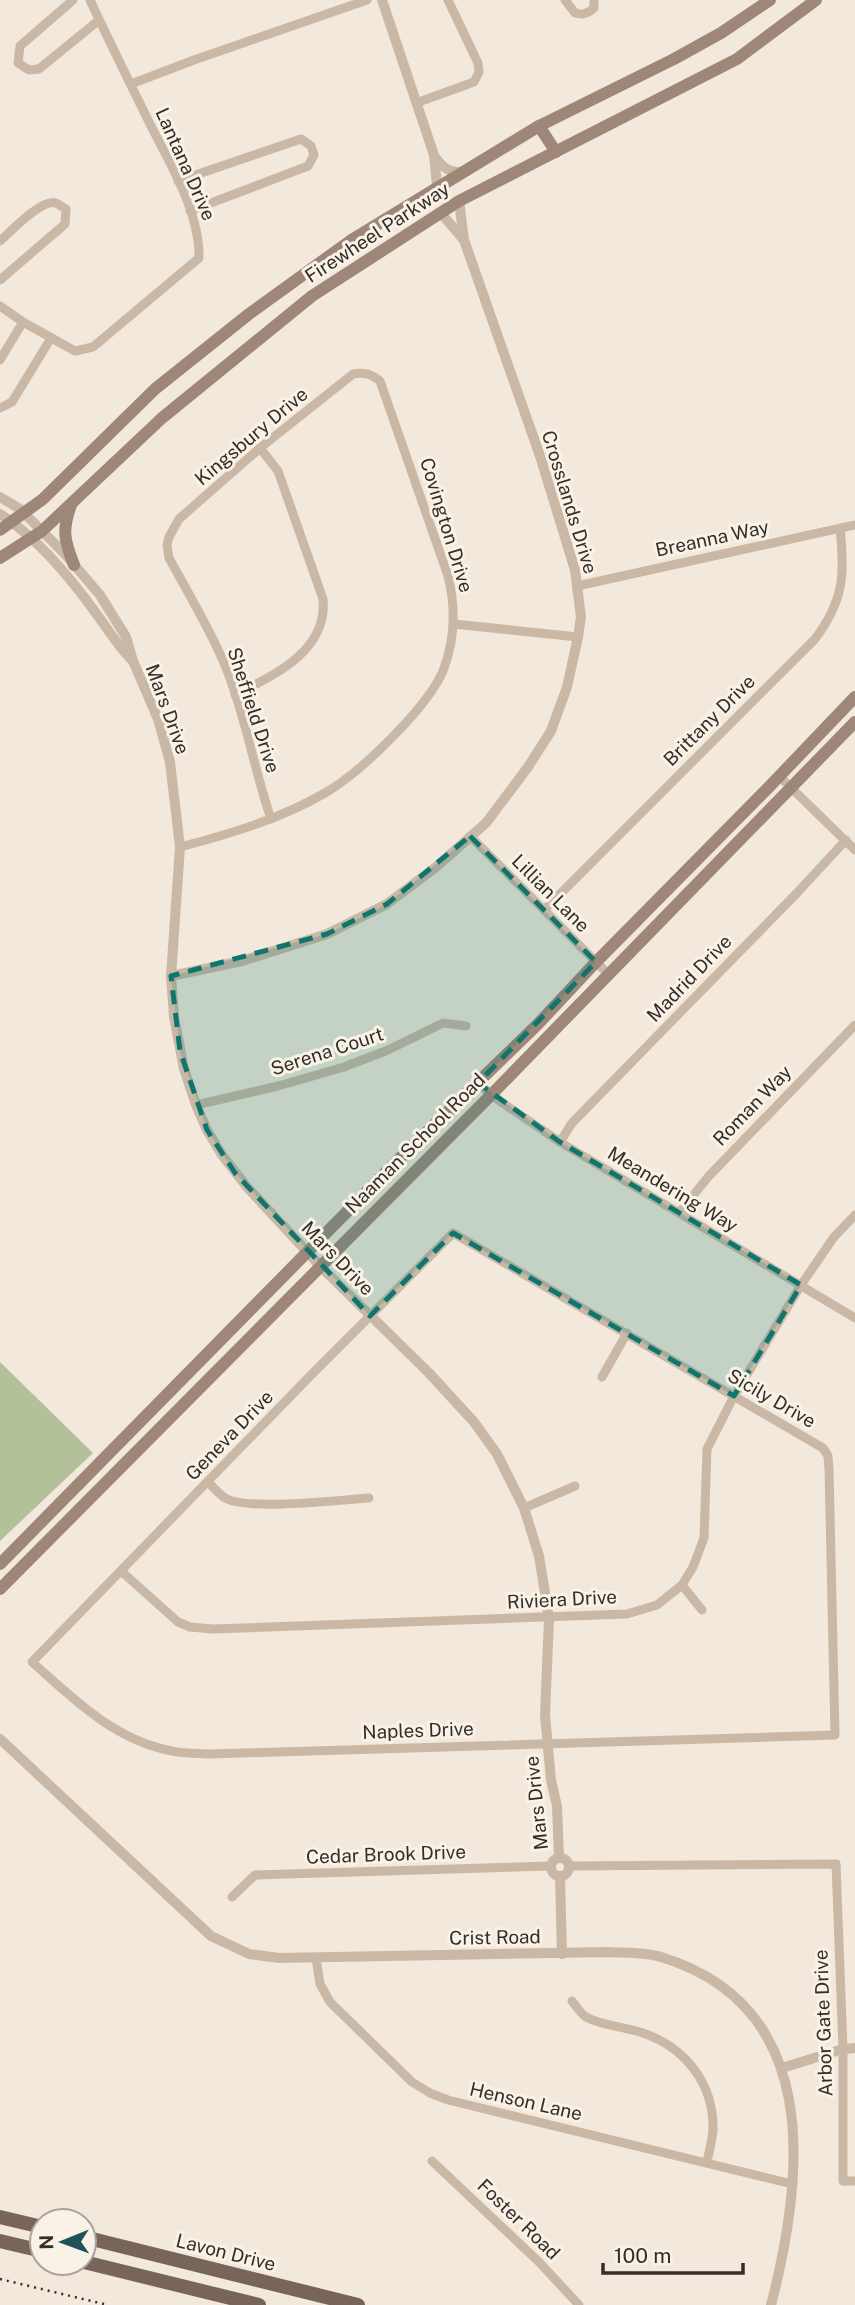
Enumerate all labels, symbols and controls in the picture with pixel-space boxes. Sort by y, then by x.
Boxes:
street label: Lantana Drive [151,104,221,224]
street label: Firewheel Parkway [301,177,453,287]
street label: Kingsbury Drive [190,383,312,489]
street label: Crosslands Drive [538,428,602,576]
street label: Covington Drive [416,455,478,595]
street label: Breanna Way [653,515,771,561]
street label: Sheffield Drive [223,644,285,776]
street label: Mars Drive [142,661,194,757]
street label: Brittany Drive [659,670,759,770]
street label: Lillian Lane [508,850,594,936]
street label: Madrid Drive [642,930,736,1026]
street label: Serena Court [268,1022,386,1080]
street label: Roman Way [708,1060,796,1150]
street label: Naaman School Road [341,1069,489,1217]
street label: Meandering Way [604,1142,742,1236]
street label: Mars Drive [297,1216,379,1300]
street label: Sicily Drive [724,1364,820,1432]
street label: Geneva Drive [181,1386,277,1484]
street label: Riviera Drive [506,1585,618,1613]
street label: Naples Drive [362,1717,474,1743]
street label: Mars Drive [520,1755,552,1851]
street label: Cedar Brook Drive [306,1840,466,1868]
street label: Crist Road [449,1925,541,1949]
street label: Arbor Gate Drive [809,1949,837,2097]
street label: Henson Lane [468,2077,584,2125]
street label: Foster Road [473,2174,565,2264]
north arrow [28,2207,98,2277]
street label: Lavon Drive [174,2229,278,2275]
scale bar [603,2232,743,2276]
text: N [35,2235,57,2250]
text: 100 m [614,2243,671,2268]

